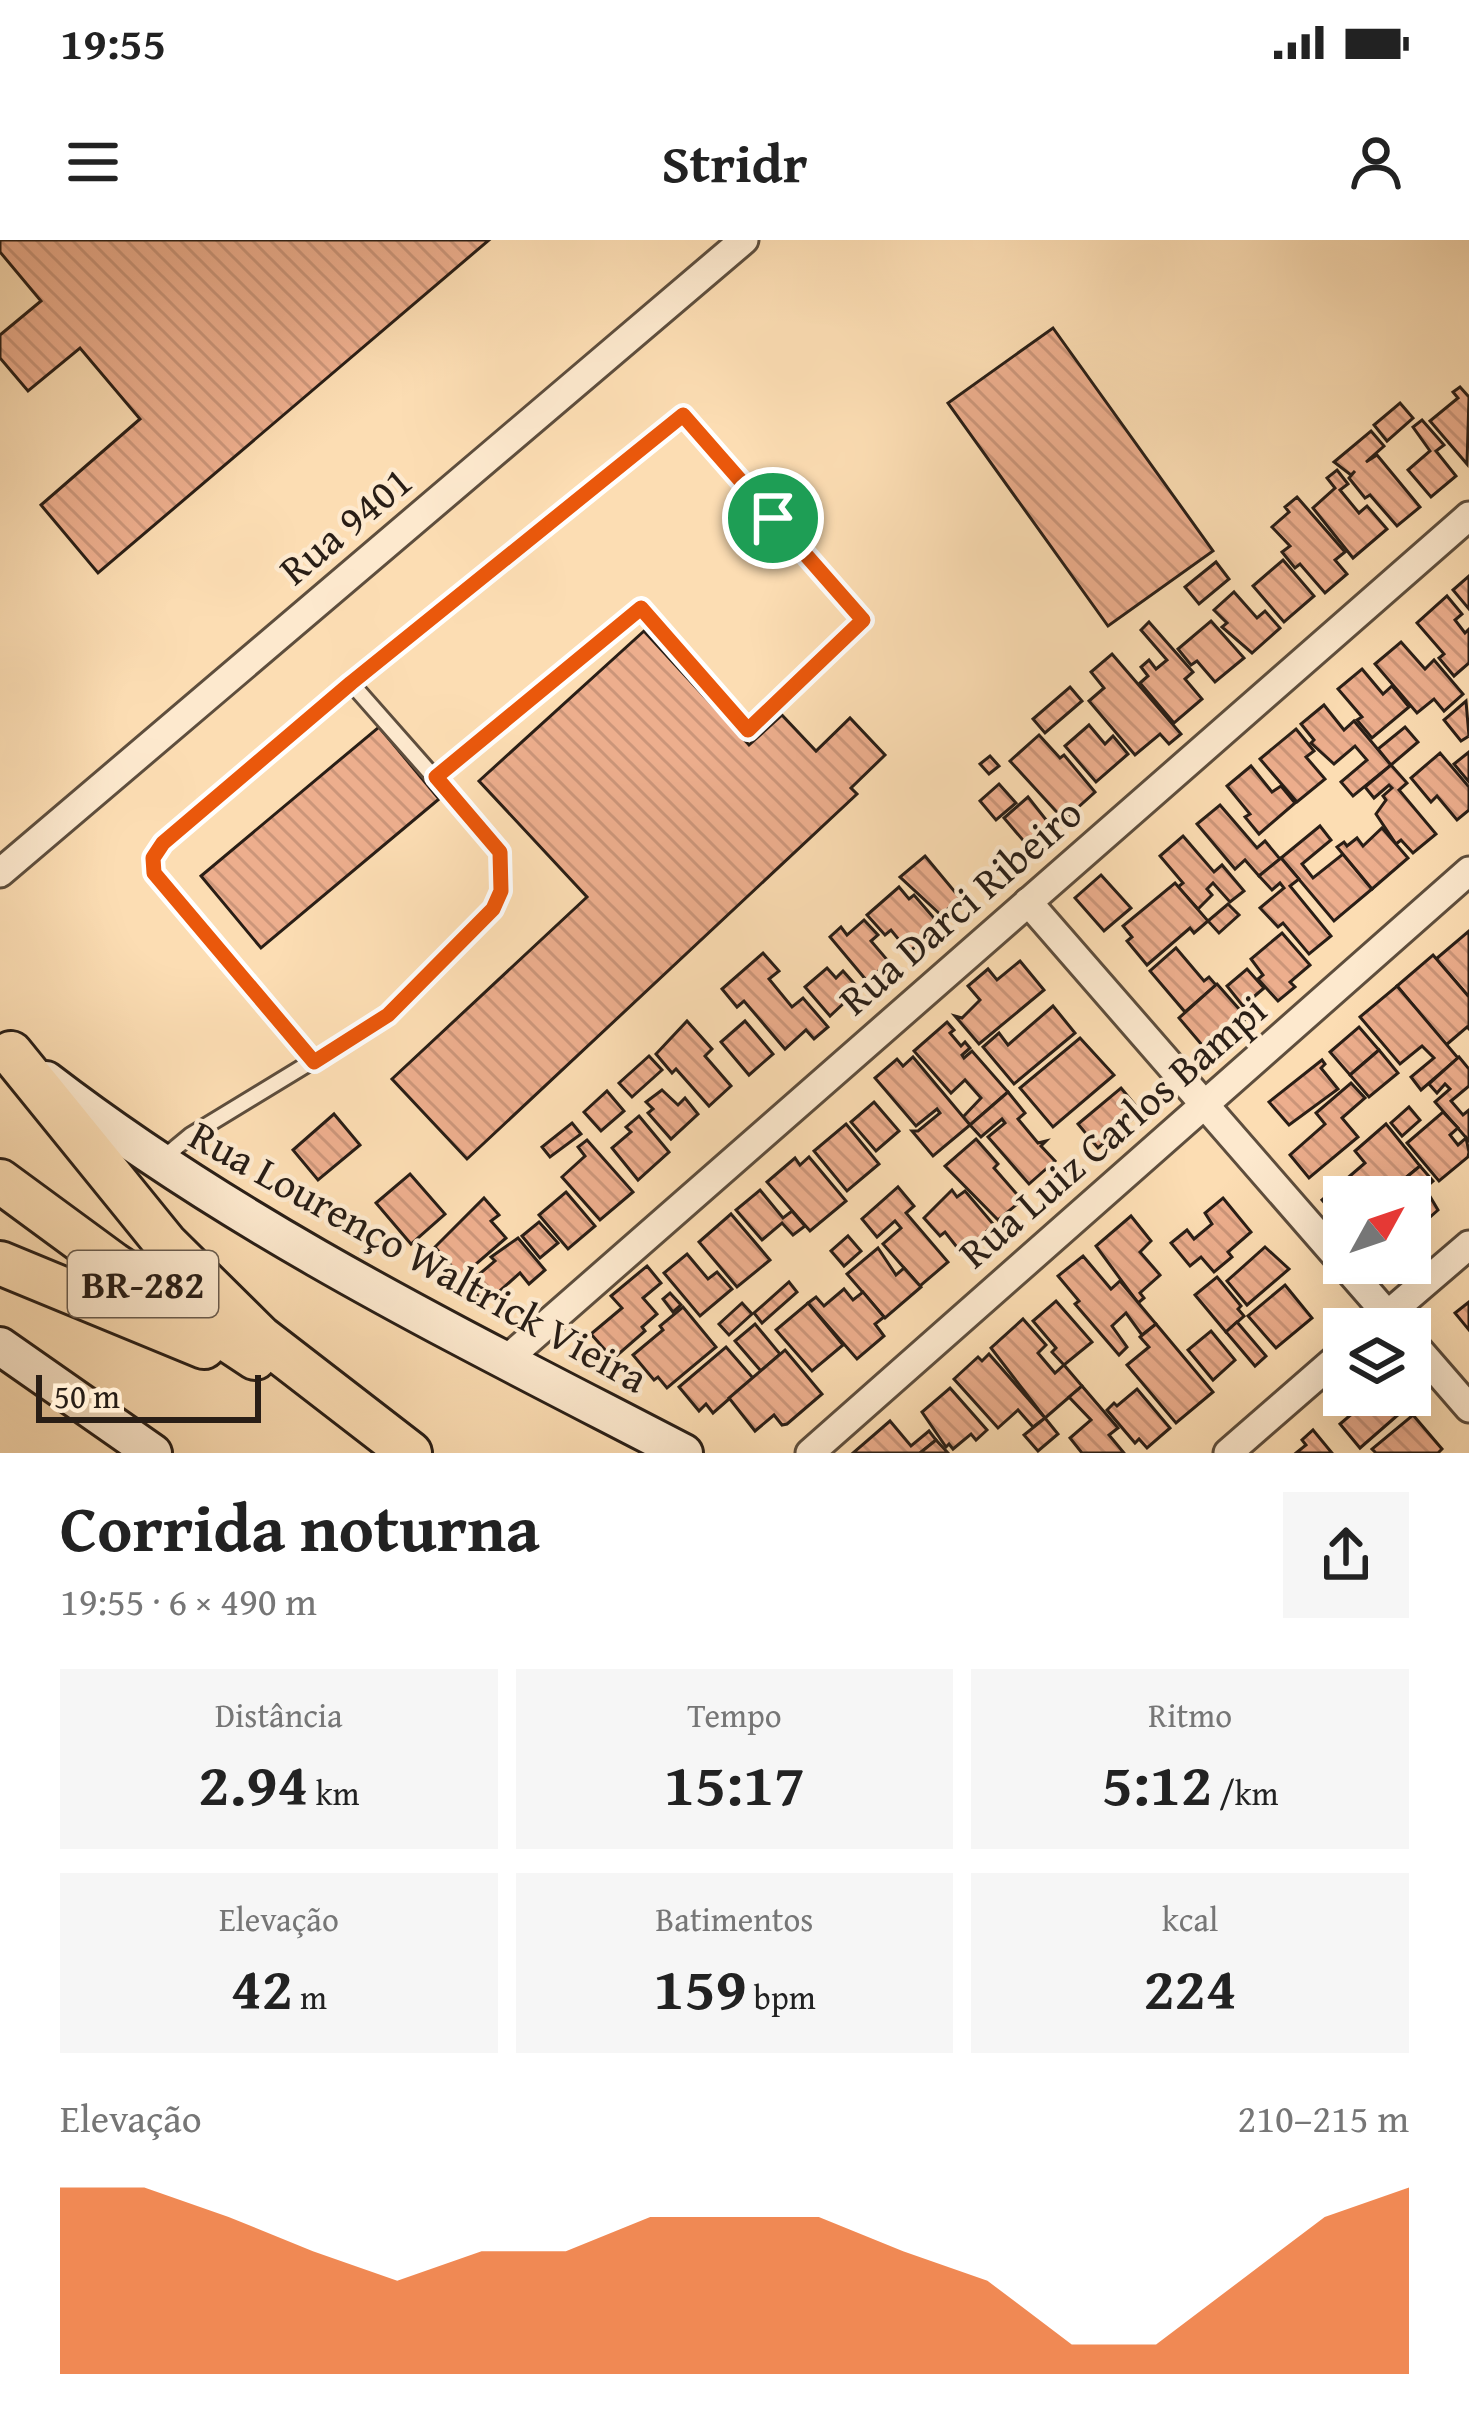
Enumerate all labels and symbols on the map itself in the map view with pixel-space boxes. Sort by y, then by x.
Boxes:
street label: Rua 9401 [265,451,424,598]
pin [722,467,824,569]
street label: Rua Darci Ribeiro [825,783,1095,1029]
street label: Rua Luiz Carlos Bampi [944,980,1279,1282]
street label: Rua Lourenço Waltrick Vieira [179,1104,660,1407]
north arrow [1323,1176,1431,1284]
road number: BR-282 [68,1251,218,1317]
scale bar [36,1369,261,1422]

